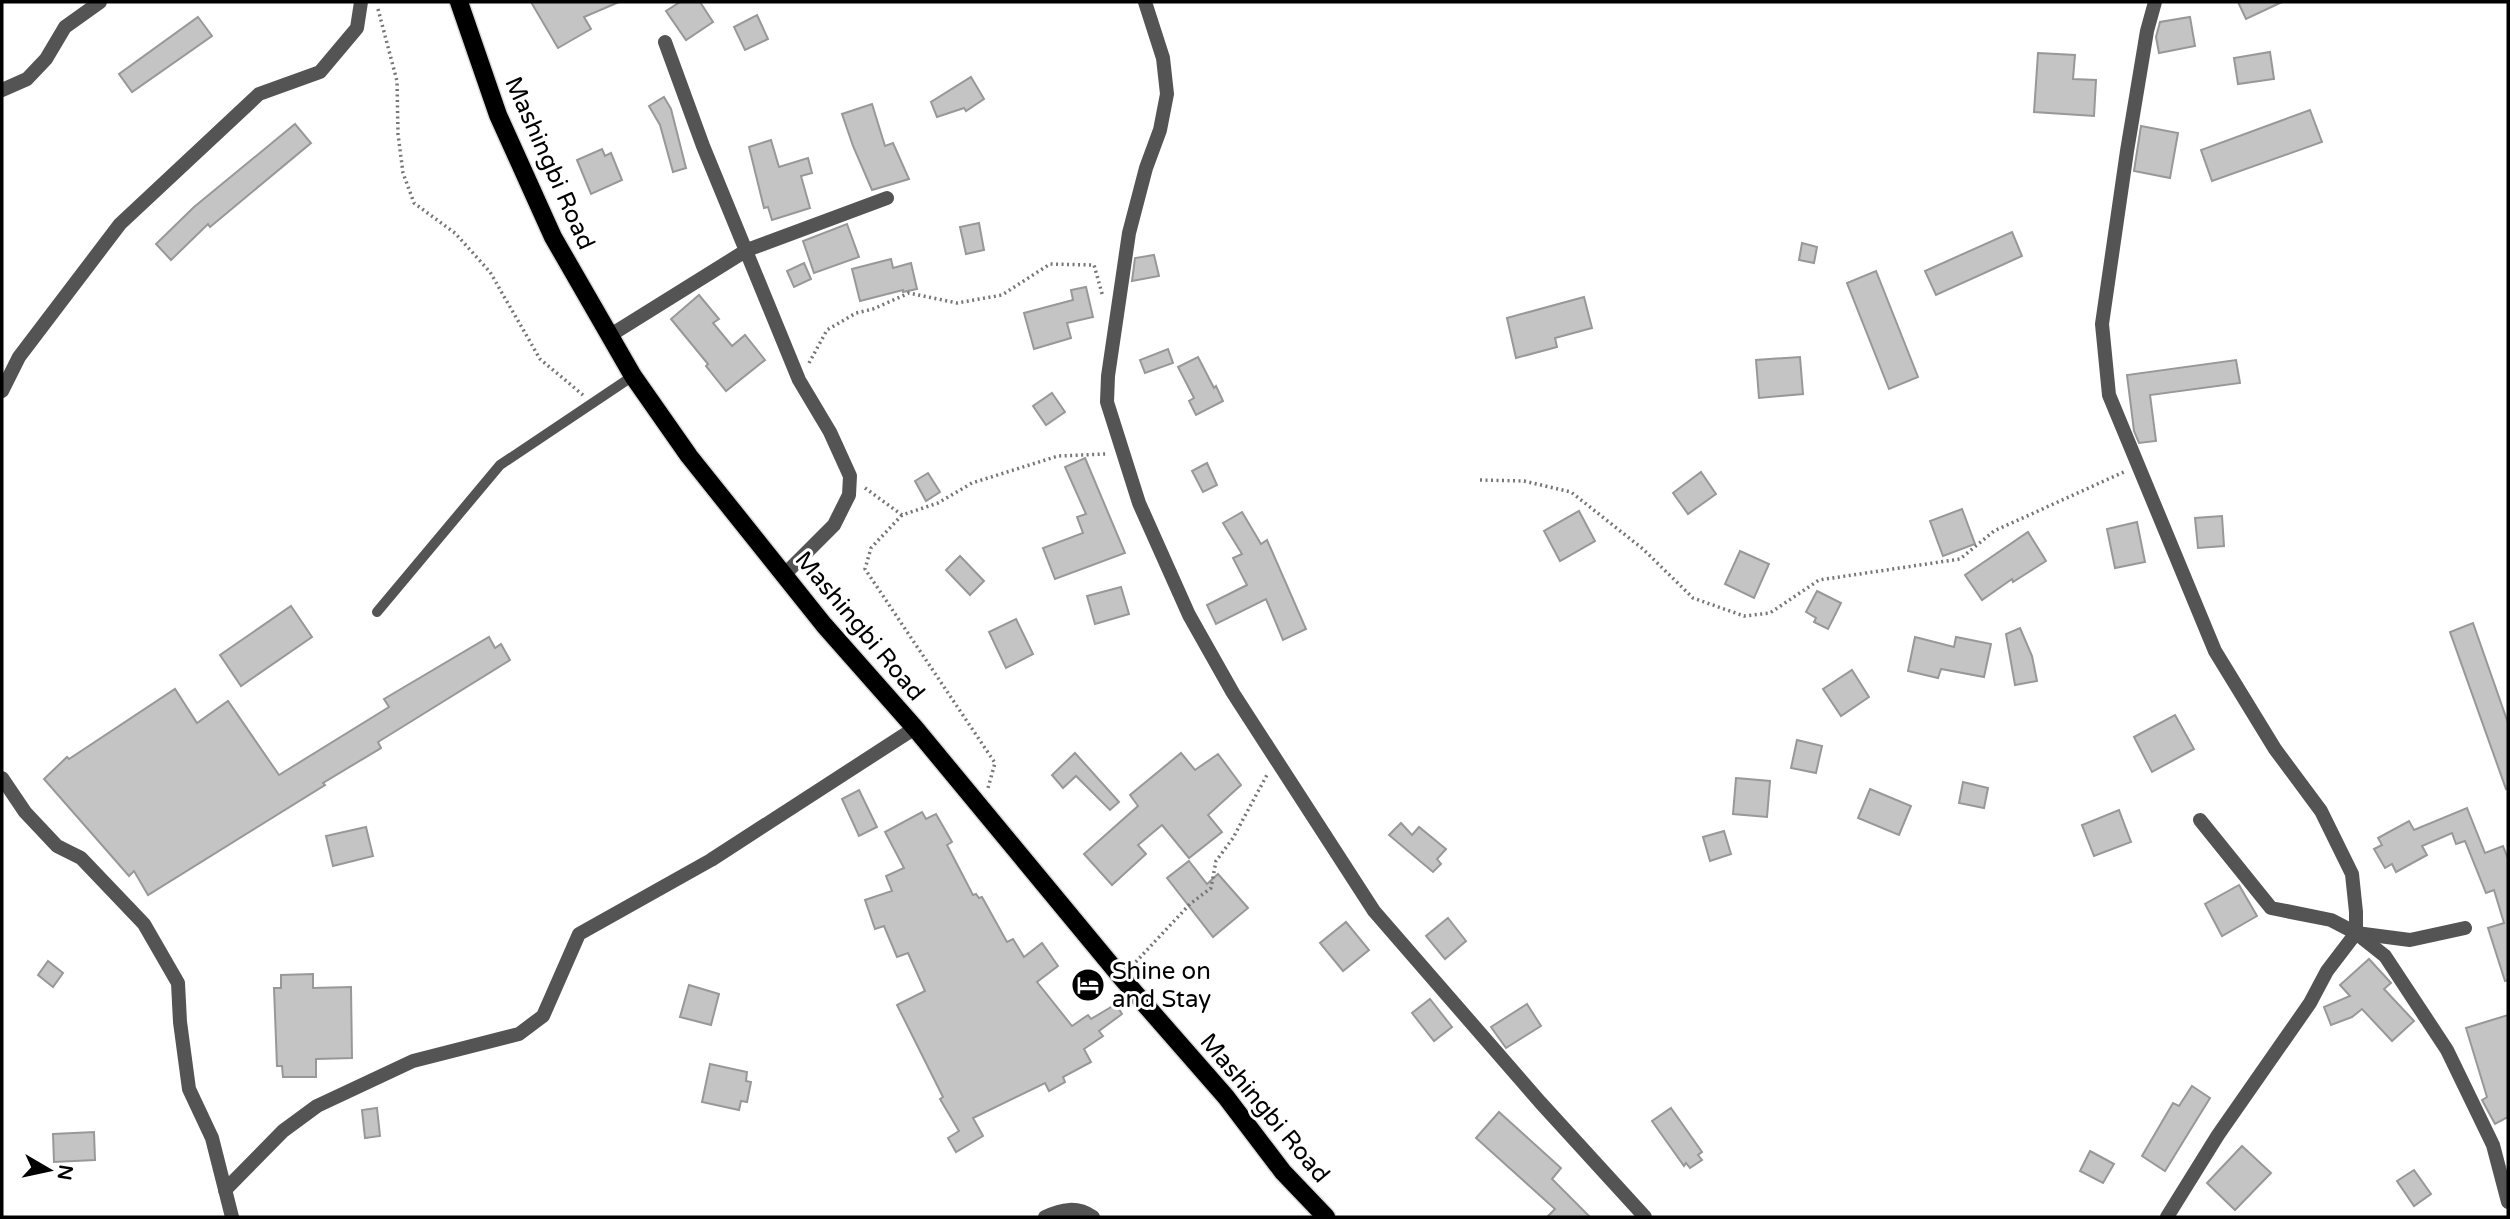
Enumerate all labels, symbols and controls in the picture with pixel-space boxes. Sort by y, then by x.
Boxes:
street label: Mashingbi Road [498,72,601,254]
street label: Mashingbi Road [789,546,931,707]
place label: Shine on and Stay [1112,957,1211,1014]
hotel icon: Shine on and Stay [1069,966,1107,1004]
street label: Mashingbi Road [1194,1028,1336,1189]
north arrow [14,1135,84,1205]
text: N [53,1163,77,1182]

